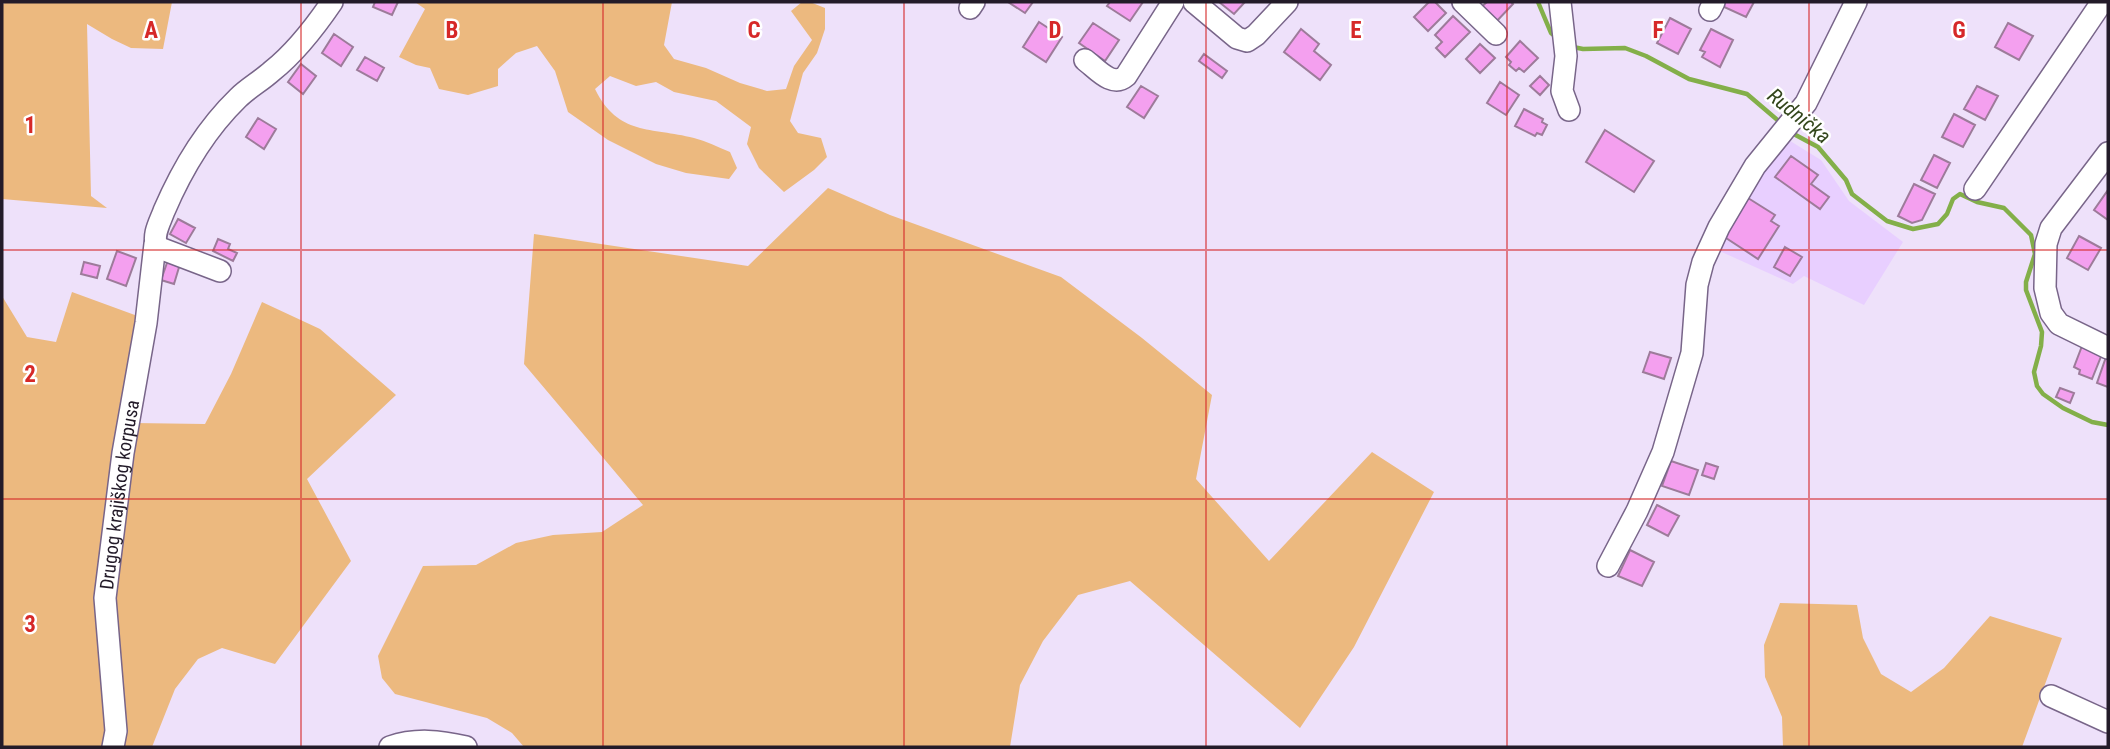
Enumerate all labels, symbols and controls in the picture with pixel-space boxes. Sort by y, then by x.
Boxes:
text: A [144,17,158,44]
text: B [446,17,458,44]
text: C [747,17,761,44]
text: D [1049,17,1062,44]
text: E [1350,17,1362,44]
text: F [1653,17,1664,44]
text: G [1952,17,1966,44]
water label: Rudnička [1763,83,1835,149]
text: 1 [24,112,36,139]
text: 2 [24,361,36,388]
street label: Drugog krajiškog korpusa [95,398,144,591]
text: 3 [24,611,36,638]

